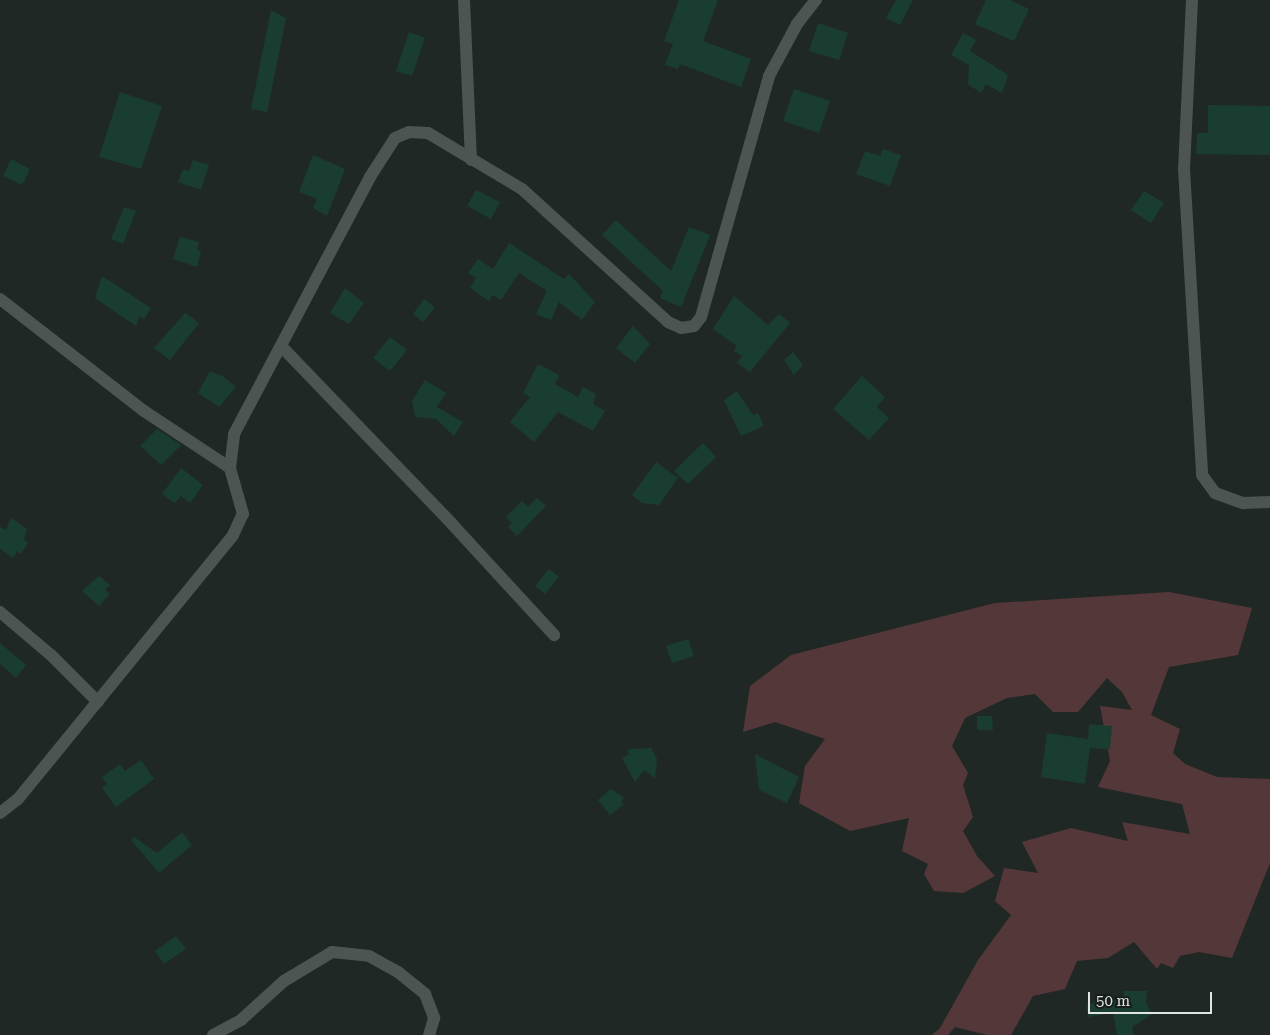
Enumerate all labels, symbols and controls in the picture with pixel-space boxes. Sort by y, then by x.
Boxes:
scale bar [1090,982,1214,1014]
text: 50 m [1096,992,1130,1010]

